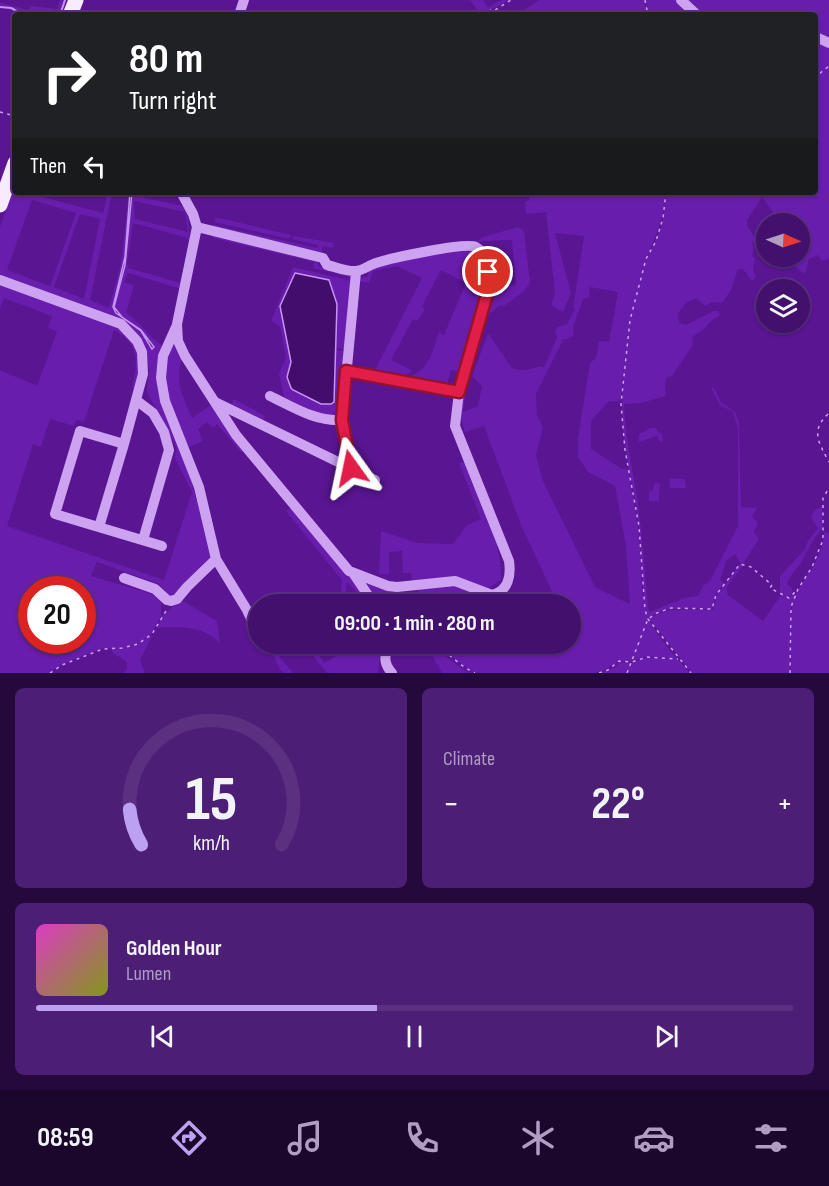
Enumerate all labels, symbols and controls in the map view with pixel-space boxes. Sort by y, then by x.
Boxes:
text: 80 m [129,34,203,85]
icon: right [30,36,108,114]
text: Turn right [129,85,216,117]
icon: left [78,150,111,183]
text: Then [30,153,66,180]
north arrow [756,213,810,267]
map controls [756,213,810,333]
pin [462,246,513,297]
icon: arrive [471,255,504,288]
button: layers [756,279,810,333]
position arrow [319,436,383,500]
speed limit sign: 20 [18,576,96,654]
text: 09:00 · 1 min · 280 m [334,610,495,637]
text: Climate [443,747,495,771]
text: 15 [185,763,237,838]
text: 22° [591,777,645,832]
text: − [443,784,459,824]
text: + [777,784,793,824]
text: km/h [192,831,230,856]
text: Golden Hour [126,935,222,962]
text: Lumen [126,962,171,986]
icon: previous [146,1020,179,1053]
icon: pause [398,1020,431,1053]
icon: next [650,1020,683,1053]
icon: directions [168,1117,210,1159]
icon: music [284,1117,326,1159]
icon: phone [401,1117,443,1159]
icon: climate [517,1117,559,1159]
icon: car [633,1117,675,1159]
icon: filters [750,1117,792,1159]
text: 08:59 [37,1122,93,1154]

